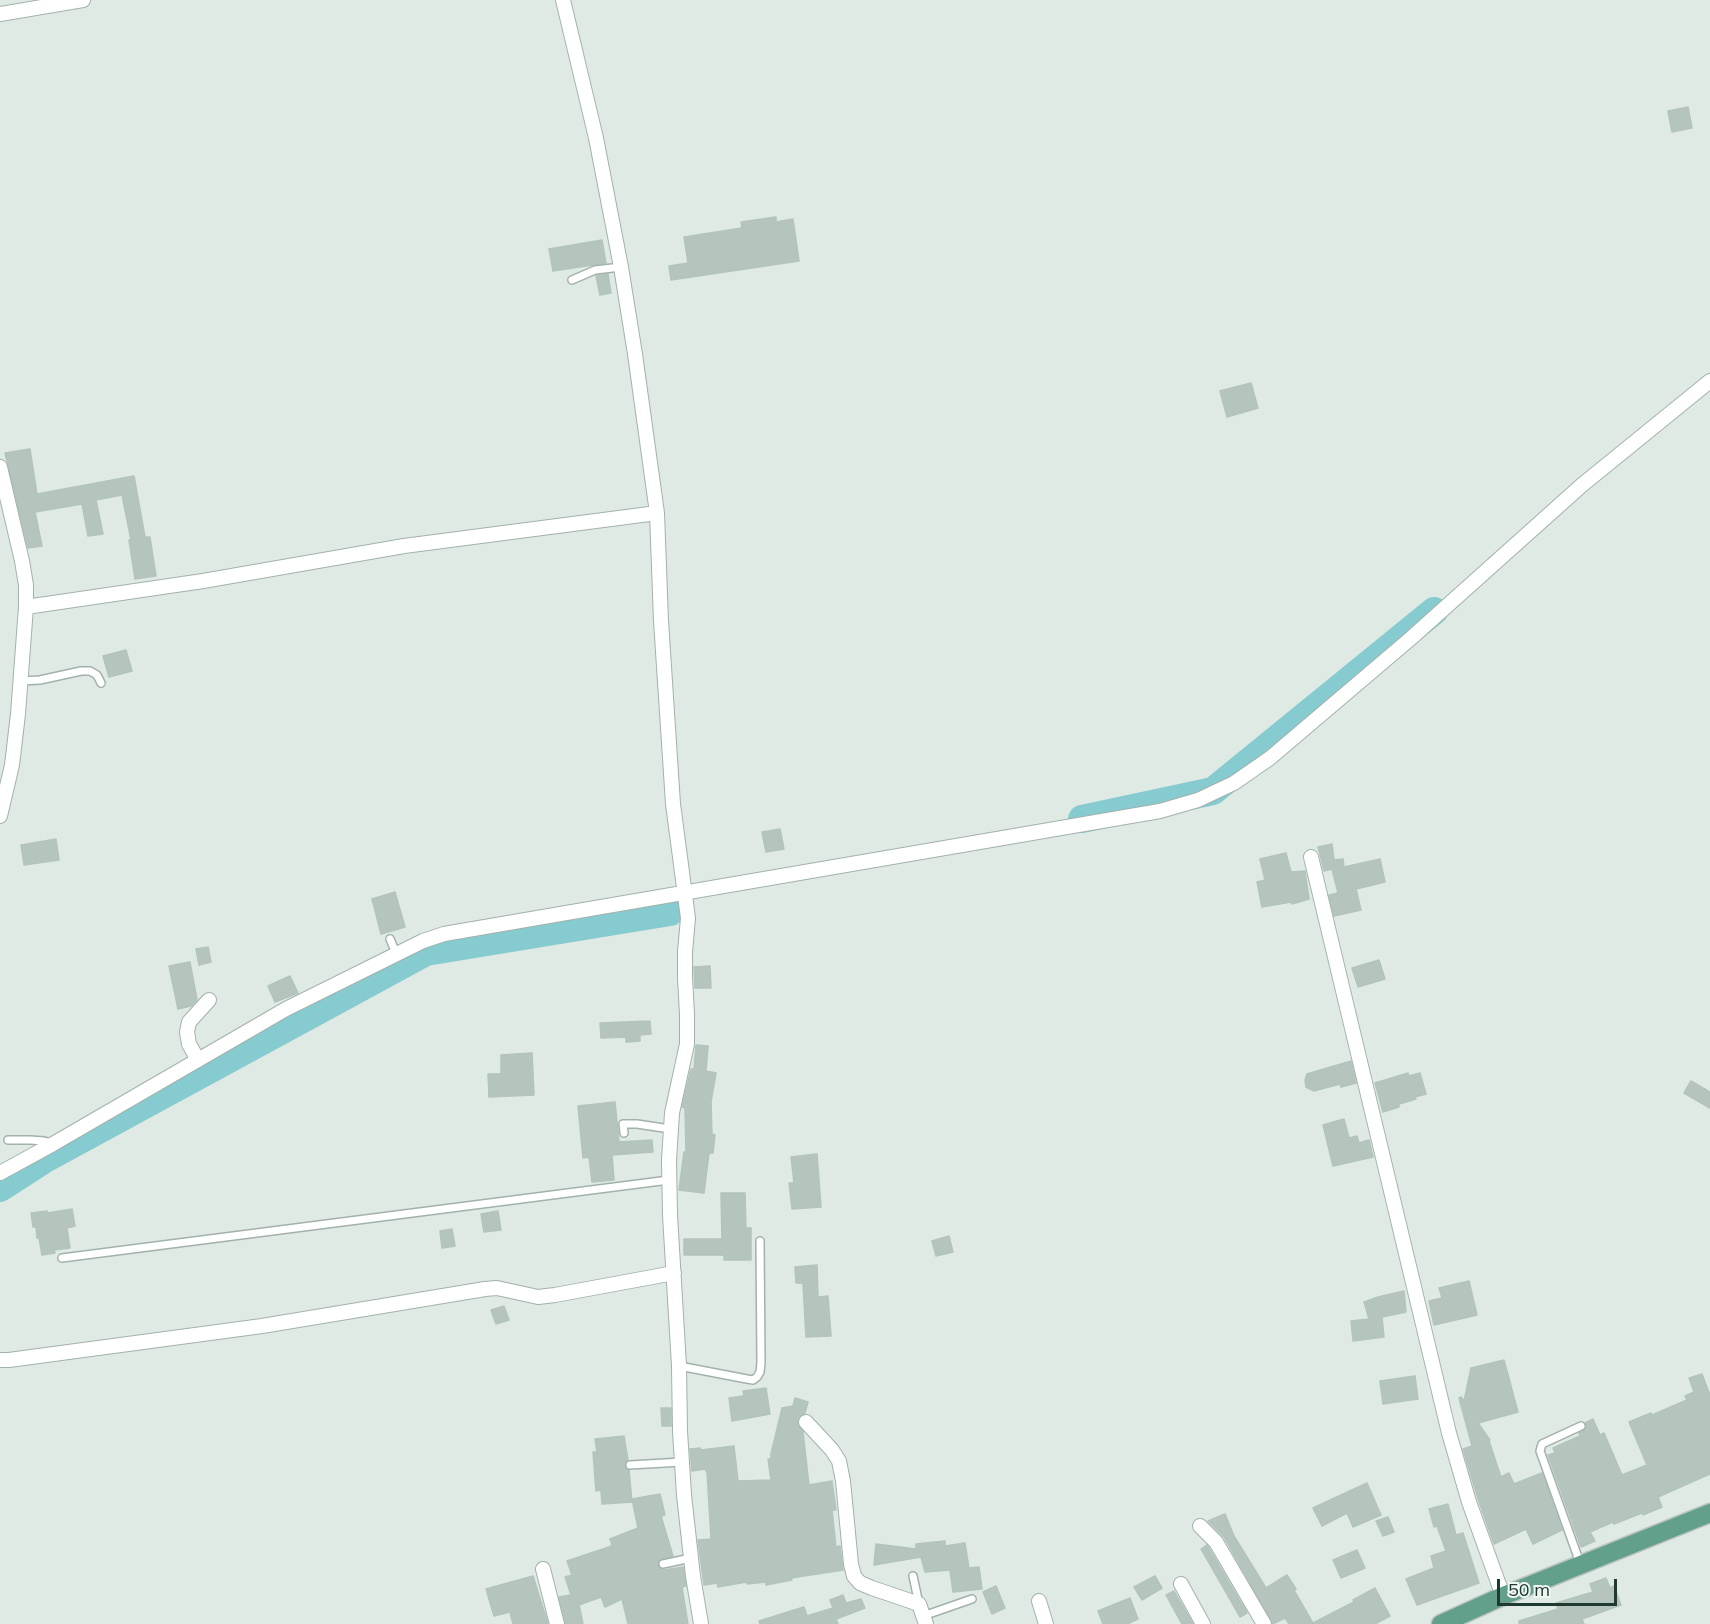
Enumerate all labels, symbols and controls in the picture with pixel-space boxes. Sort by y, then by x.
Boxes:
scale bar [1500,1567,1620,1605]
text: 50 m [1508,1578,1550,1601]

